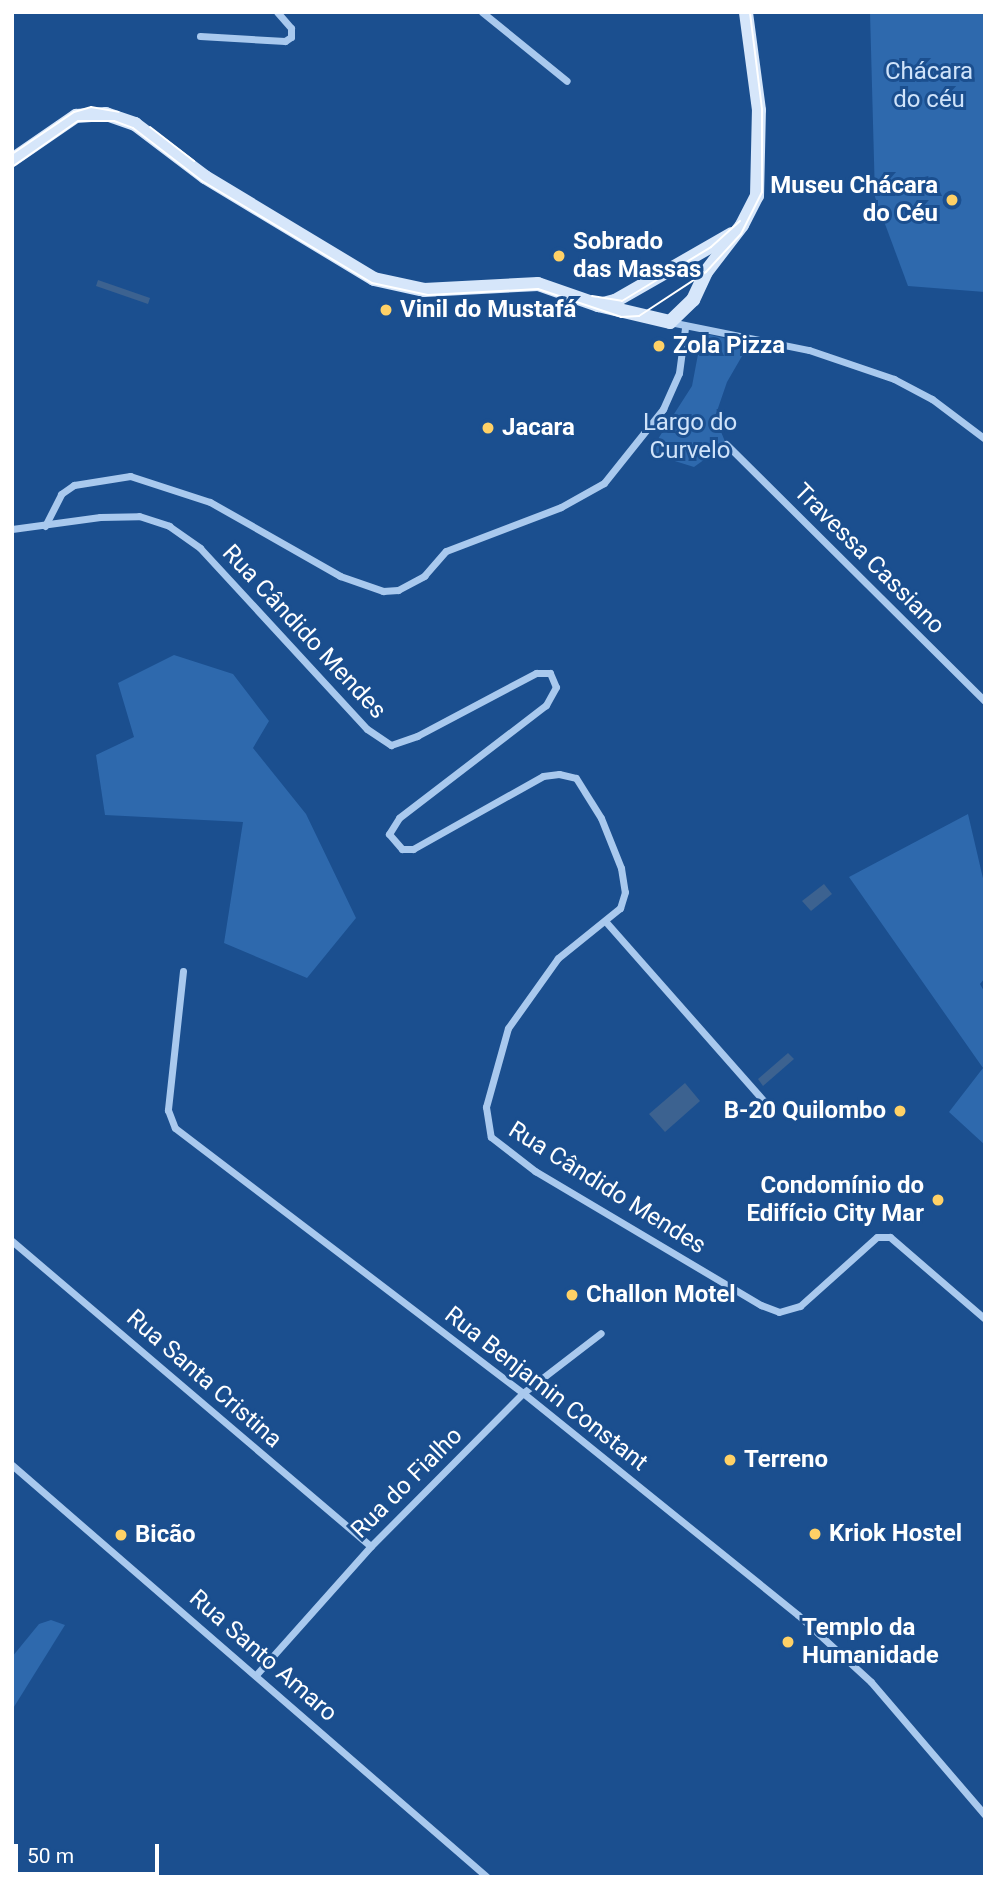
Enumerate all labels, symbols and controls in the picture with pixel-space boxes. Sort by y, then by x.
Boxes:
park label: Chácara do céu [885,58,973,114]
place label: Museu Chácara do Céu [770,172,938,228]
marker: Museu Chácara do Céu [944,192,960,208]
place label: Sobrado das Massas [573,228,701,284]
marker: Sobrado das Massas [551,248,567,264]
place label: Vinil do Mustafá [400,296,576,324]
marker: Vinil do Mustafá [378,302,394,318]
place label: Zola Pizza [673,332,785,360]
marker: Zola Pizza [651,338,667,354]
park label: Largo do Curvelo [643,409,737,465]
place label: Jacara [502,414,575,442]
marker: Jacara [480,420,496,436]
street label: Travessa Cassiano [788,478,950,640]
street label: Rua Cândido Mendes [216,539,392,725]
place label: B-20 Quilombo [724,1097,886,1125]
marker: B-20 Quilombo [892,1103,908,1119]
street label: Rua Cândido Mendes [503,1116,711,1260]
place label: Condomínio do Edifício City Mar [746,1172,924,1228]
marker: Condomínio do Edifício City Mar [930,1192,946,1208]
place label: Challon Motel [586,1281,736,1309]
marker: Challon Motel [564,1287,580,1303]
street label: Rua Benjamin Constant [439,1301,653,1477]
street label: Rua Santa Cristina [120,1304,288,1454]
street label: Rua do Fialho [346,1422,468,1544]
place label: Terreno [744,1446,828,1474]
marker: Terreno [722,1452,738,1468]
place label: Kriok Hostel [829,1520,962,1548]
place label: Bicão [135,1521,196,1549]
marker: Kriok Hostel [807,1526,823,1542]
marker: Bicão [113,1527,129,1543]
street label: Rua Santo Amaro [183,1584,343,1728]
place label: Templo da Humanidade [802,1614,939,1670]
marker: Templo da Humanidade [780,1634,796,1650]
scale bar [18,1829,163,1873]
text: 50 m [27,1844,74,1868]

